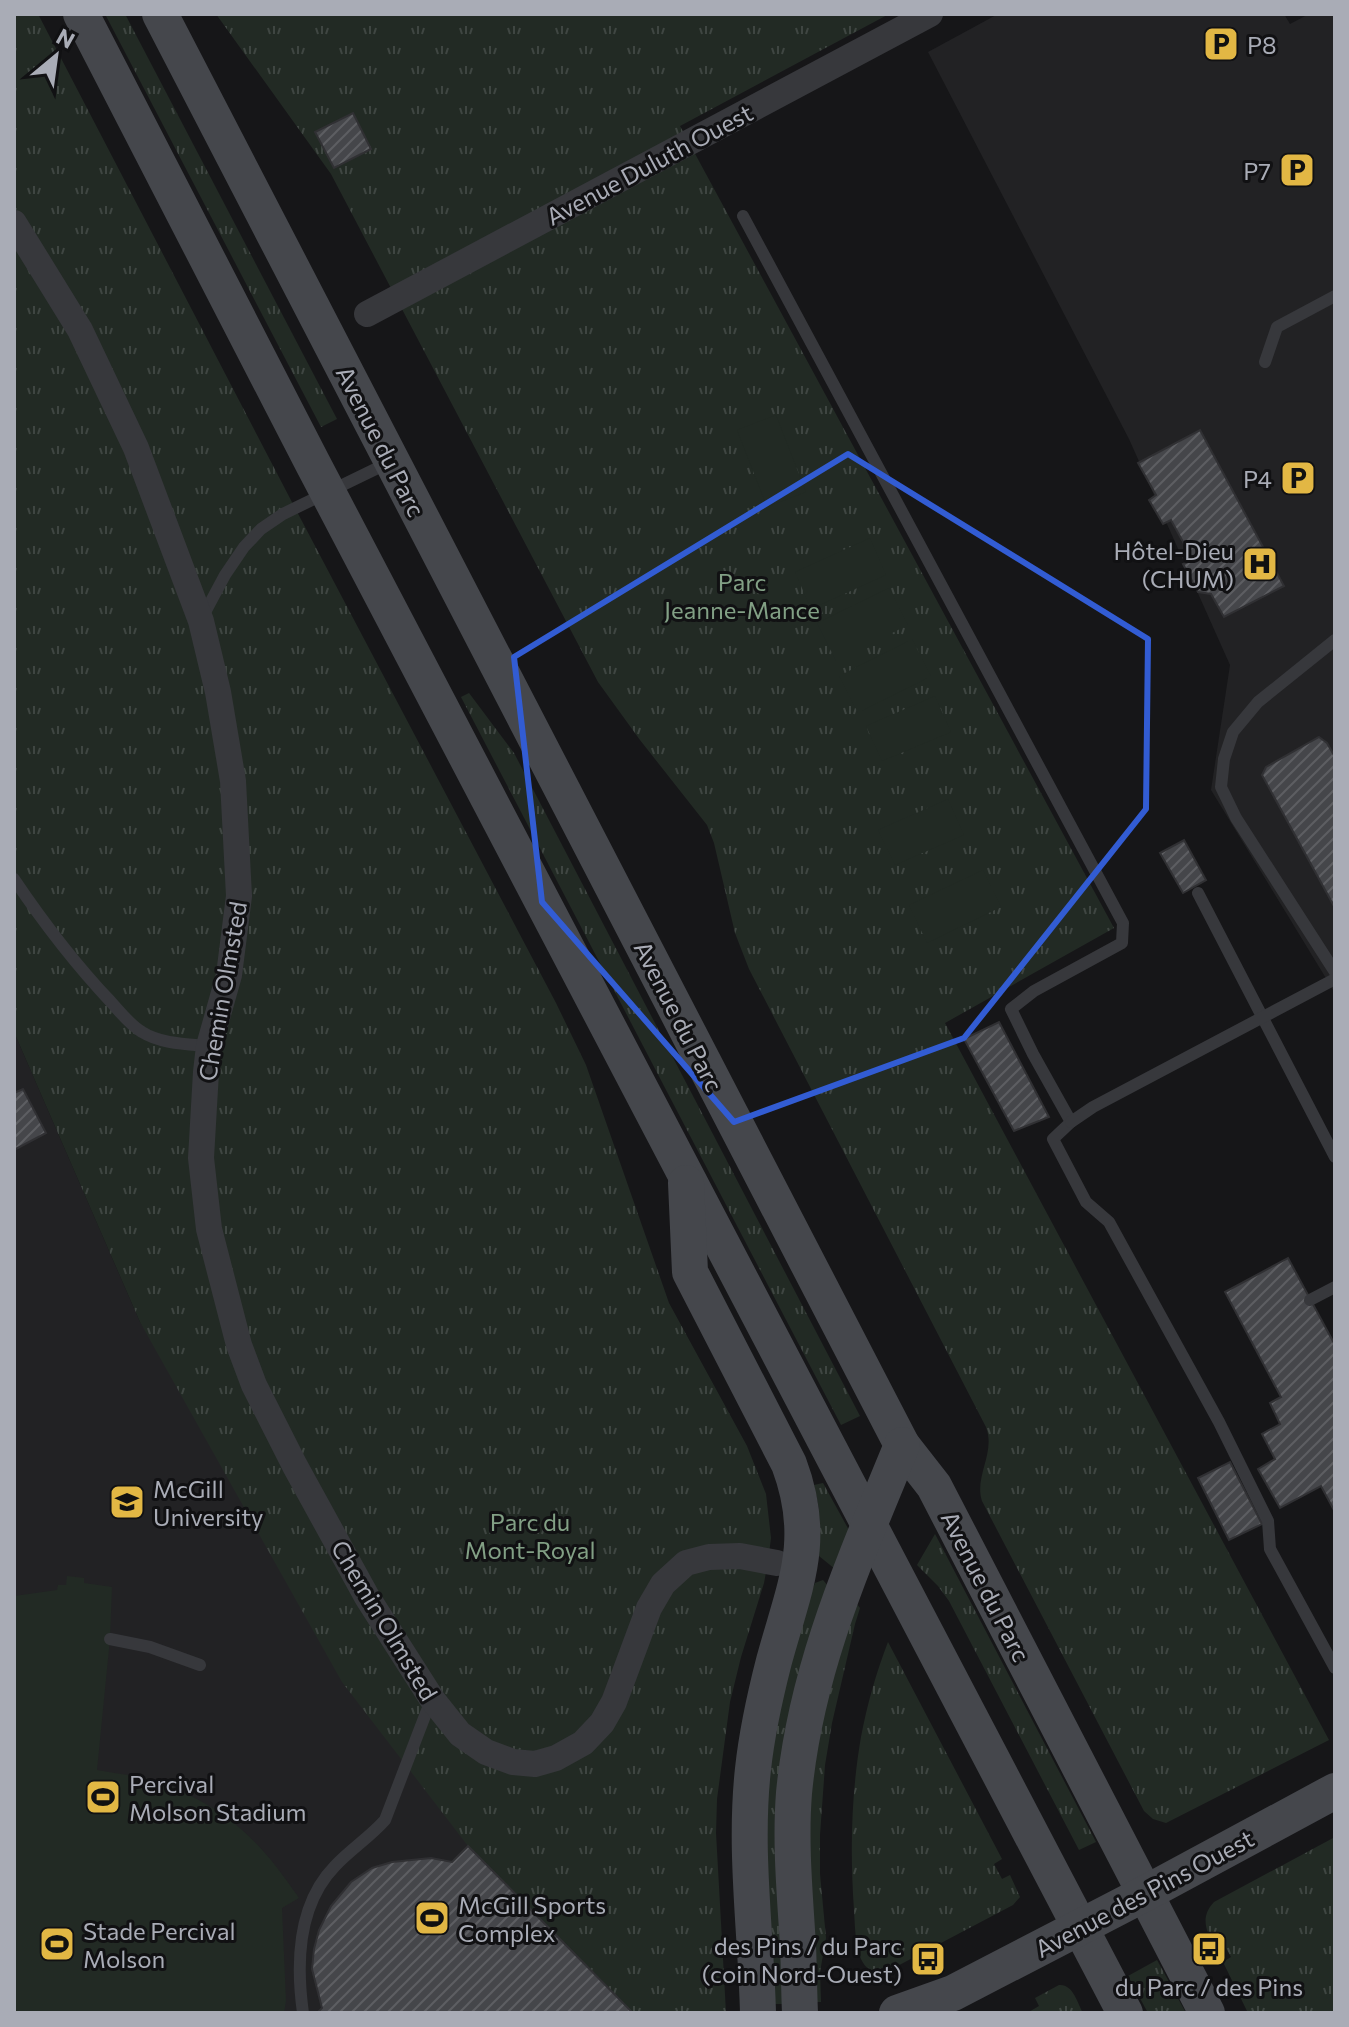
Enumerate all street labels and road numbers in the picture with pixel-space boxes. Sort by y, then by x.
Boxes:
street label: Avenue Duluth Ouest [541,97,757,231]
street label: Avenue du Parc [331,361,431,521]
street label: Chemin Olmsted [192,899,252,1083]
street label: Avenue du Parc [629,936,729,1096]
street label: Avenue du Parc [936,1506,1036,1666]
street label: Chemin Olmsted [326,1535,444,1705]
street label: Avenue des Pins Ouest [1030,1823,1258,1963]

